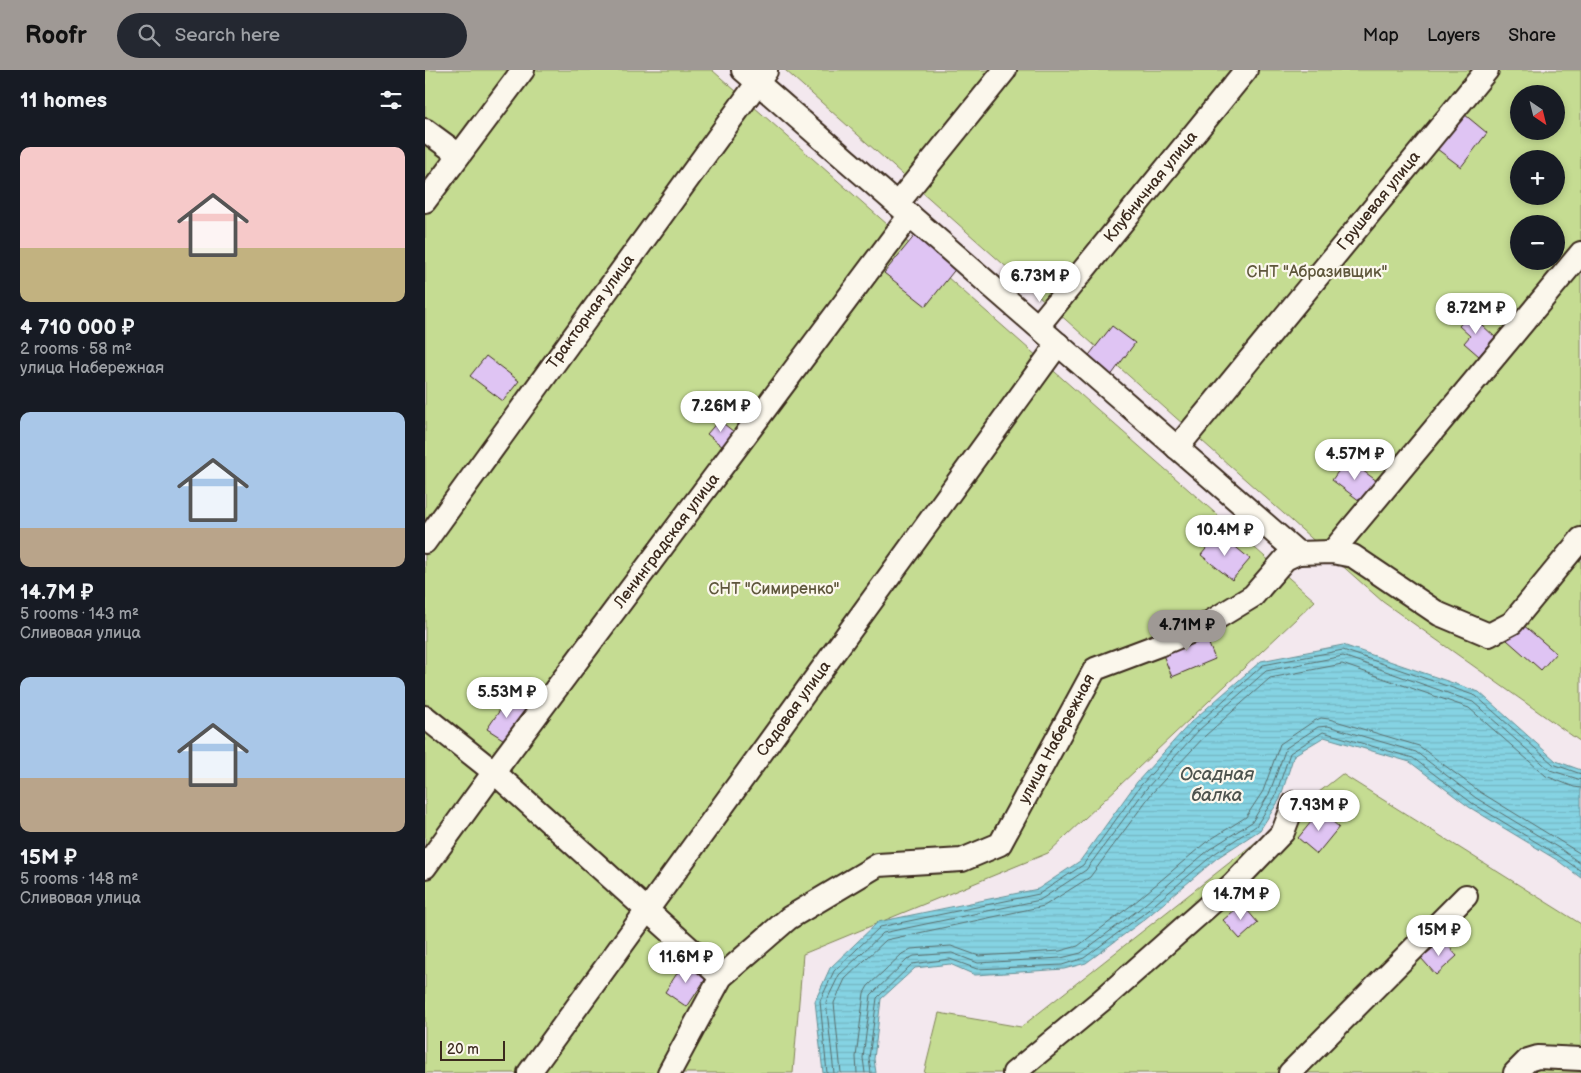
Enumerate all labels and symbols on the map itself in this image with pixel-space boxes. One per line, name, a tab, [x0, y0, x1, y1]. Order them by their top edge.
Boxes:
north arrow	[1510, 85, 1565, 140]
street label: Клубничная улица	[1100, 127, 1202, 247]
street label: Грушевая улица	[1333, 147, 1425, 254]
street label: Тракторная улица	[543, 251, 639, 373]
pin: 6.73M ₽	[994, 260, 1086, 303]
park label: СНТ "Абразивщик"	[1247, 263, 1387, 282]
pin: 8.72M ₽	[1430, 292, 1522, 335]
pin: 7.26M ₽	[675, 390, 767, 433]
pin: 4.57M ₽	[1309, 438, 1401, 481]
street label: Ленинградская улица	[610, 470, 724, 613]
pin: 10.4M ₽	[1179, 514, 1271, 557]
park label: СНТ "Симиренко"	[708, 580, 840, 599]
pin: 4.71M ₽	[1141, 610, 1233, 652]
street label: Садовая улица	[753, 657, 835, 761]
street label: улица Набережная	[1015, 671, 1099, 807]
pin: 5.53M ₽	[461, 676, 553, 719]
water label: Осадная балка	[1180, 764, 1254, 806]
pin: 7.93M ₽	[1273, 790, 1365, 832]
pin: 14.7M ₽	[1195, 878, 1287, 921]
pin: 15M ₽	[1404, 914, 1474, 957]
pin: 11.6M ₽	[640, 942, 732, 984]
scale bar	[440, 1038, 505, 1061]

